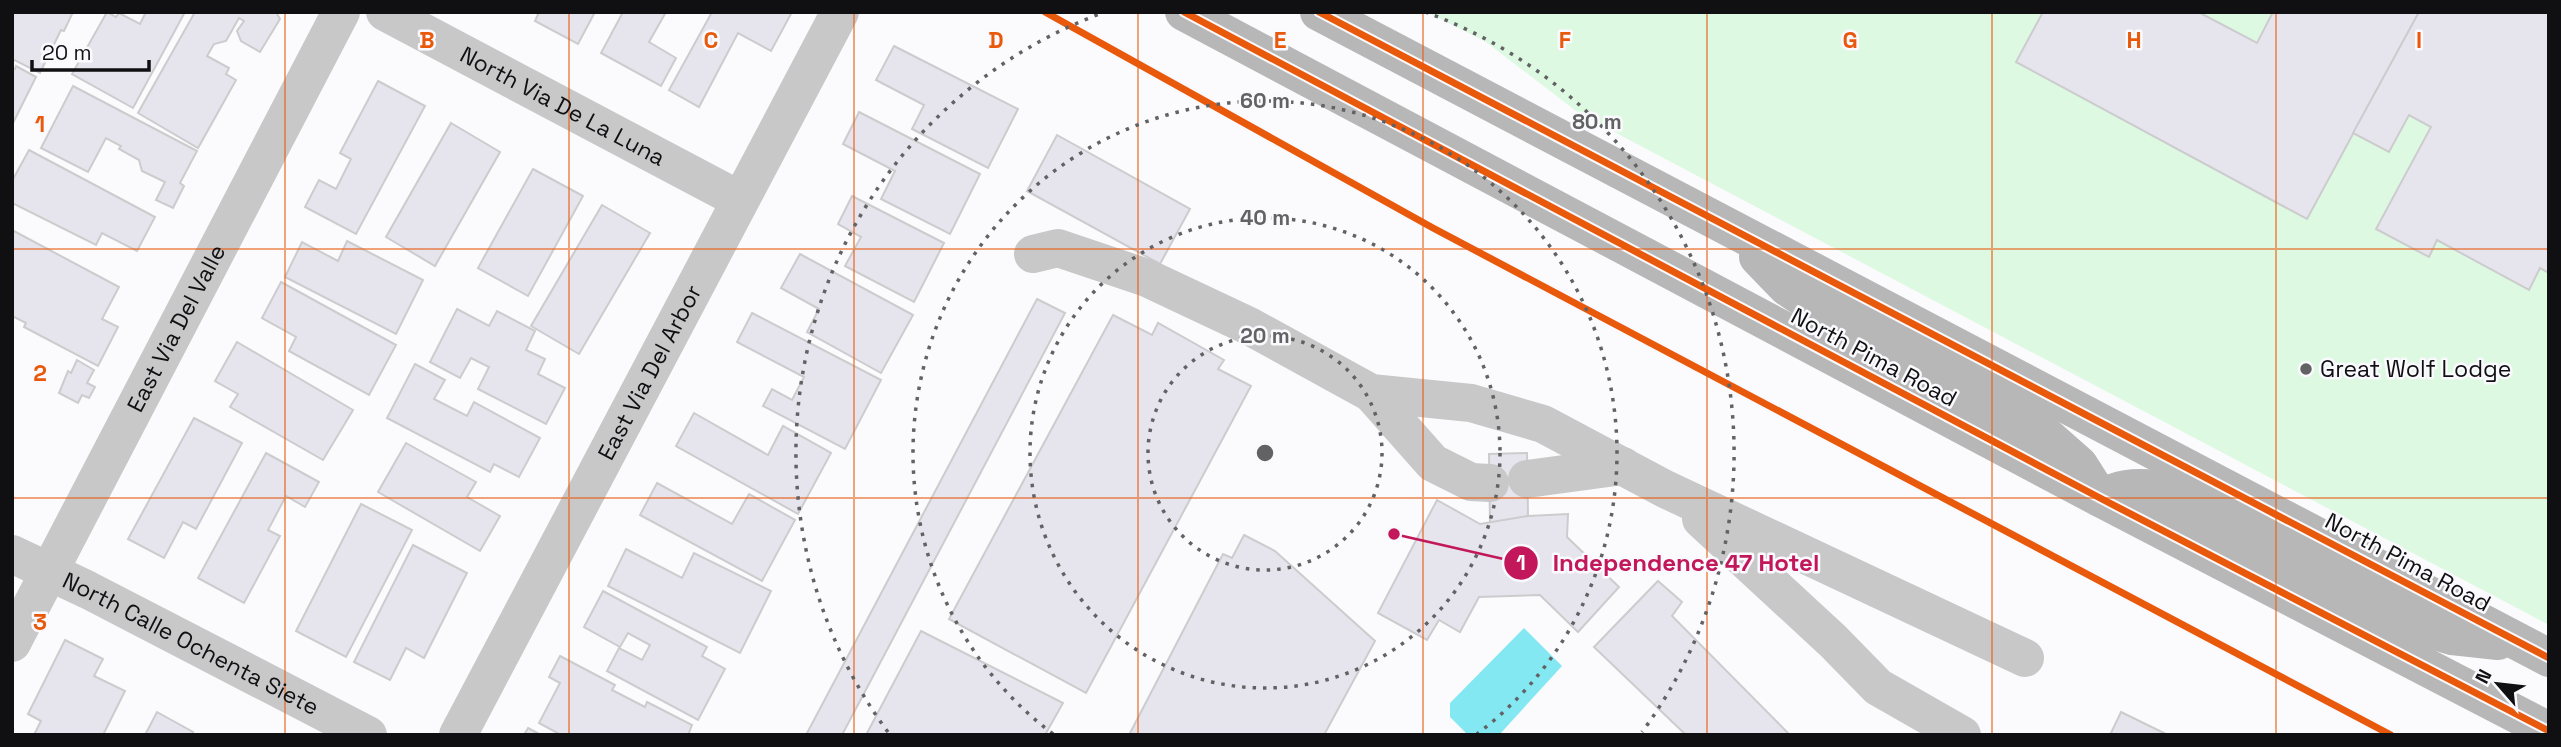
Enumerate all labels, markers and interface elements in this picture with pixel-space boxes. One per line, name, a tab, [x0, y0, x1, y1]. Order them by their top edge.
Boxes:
text: B	[419, 25, 435, 55]
text: C	[704, 25, 718, 55]
text: D	[988, 25, 1004, 55]
text: E	[1274, 25, 1286, 55]
text: F	[1559, 25, 1571, 55]
text: G	[1842, 25, 1858, 55]
text: H	[2126, 25, 2142, 55]
text: I	[2416, 25, 2422, 55]
scale bar	[32, 28, 149, 72]
text: 20 m	[42, 39, 92, 66]
street label: North Via De La Luna	[455, 39, 670, 173]
text: 60 m	[1240, 87, 1290, 114]
text: 80 m	[1572, 108, 1622, 135]
text: 1	[35, 109, 45, 139]
text: 40 m	[1240, 204, 1290, 231]
street label: East Via Del Valle	[120, 239, 232, 417]
street label: East Via Del Arbor	[591, 280, 708, 465]
street label: North Pima Road	[1786, 301, 1962, 413]
text: 20 m	[1240, 322, 1290, 349]
place label: Great Wolf Lodge	[2320, 354, 2512, 384]
text: 2	[33, 358, 47, 388]
marker: Great Wolf Lodge	[2298, 361, 2314, 377]
centre of rings	[1253, 441, 1277, 465]
street label: North Pima Road	[2320, 506, 2496, 618]
callout: Independence 47 Hotel	[1504, 540, 1833, 585]
text: Independence 47 Hotel	[1553, 547, 1819, 578]
text: 1	[1516, 549, 1526, 576]
street label: North Calle Ochenta Siete	[58, 565, 324, 722]
text: 3	[33, 607, 47, 637]
north arrow	[2463, 649, 2533, 719]
text: N	[2469, 665, 2497, 688]

